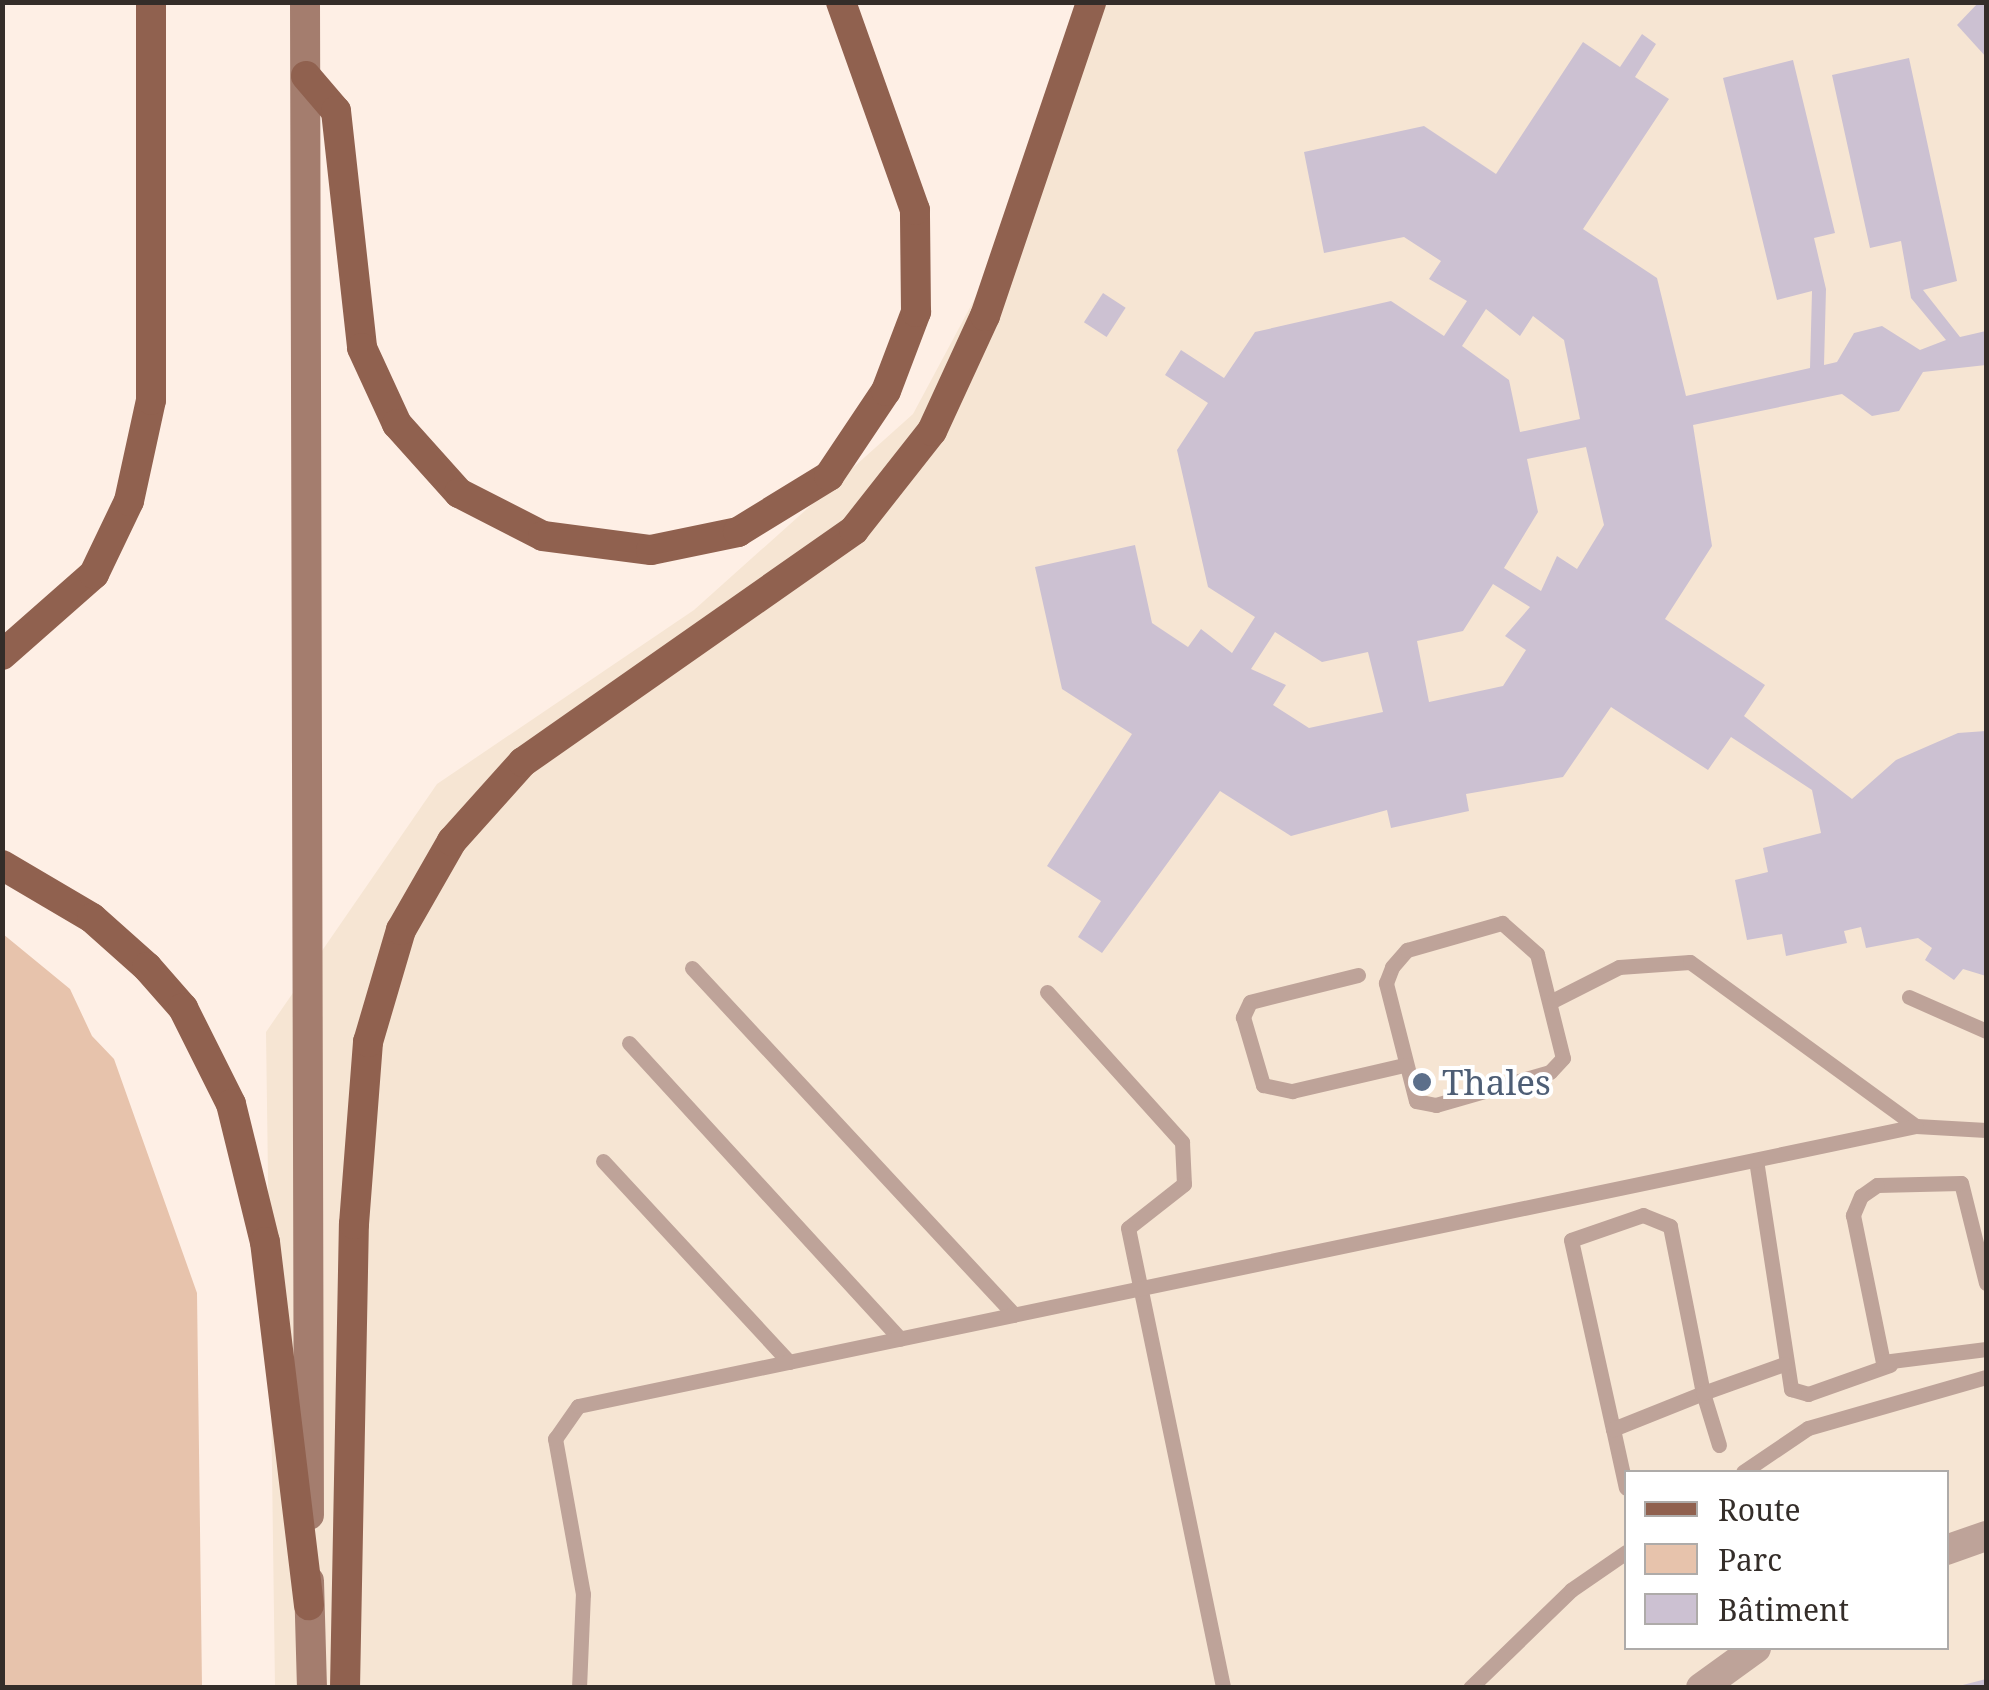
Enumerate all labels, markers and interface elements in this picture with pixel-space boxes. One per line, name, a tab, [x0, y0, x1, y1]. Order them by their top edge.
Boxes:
place label: Thales	[1442, 1061, 1551, 1103]
marker: Thales	[1411, 1071, 1433, 1093]
legend	[1624, 1470, 1949, 1650]
text: Route	[1718, 1489, 1801, 1530]
text: Parc	[1718, 1539, 1782, 1580]
text: Bâtiment	[1718, 1589, 1849, 1630]

